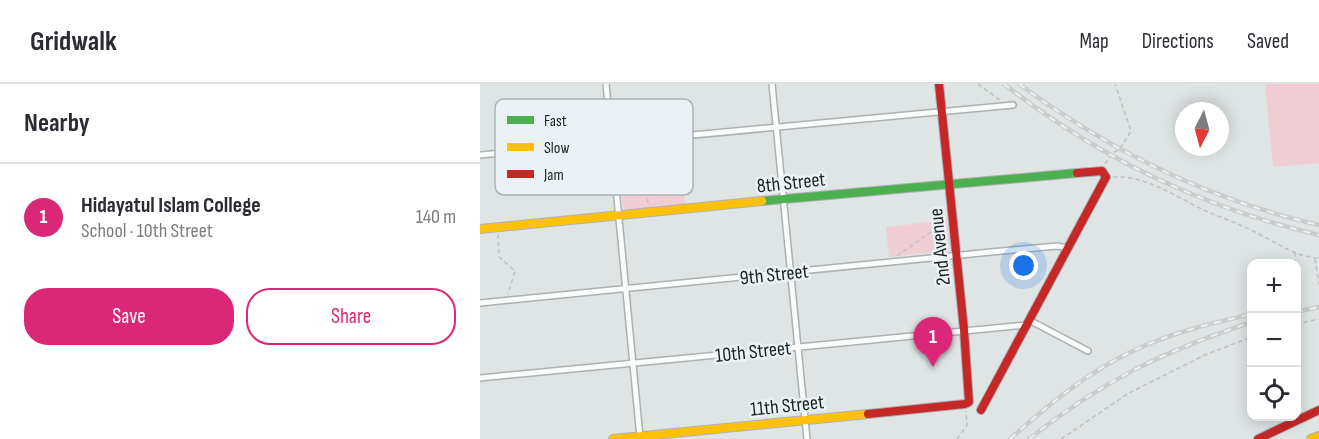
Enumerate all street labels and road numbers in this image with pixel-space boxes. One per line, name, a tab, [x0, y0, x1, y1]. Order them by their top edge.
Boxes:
street label: 8th Street	[756, 167, 827, 199]
street label: 2nd Avenue	[924, 207, 956, 287]
street label: 9th Street	[739, 259, 810, 291]
street label: 10th Street	[714, 336, 792, 368]
street label: 11th Street	[749, 390, 825, 422]

